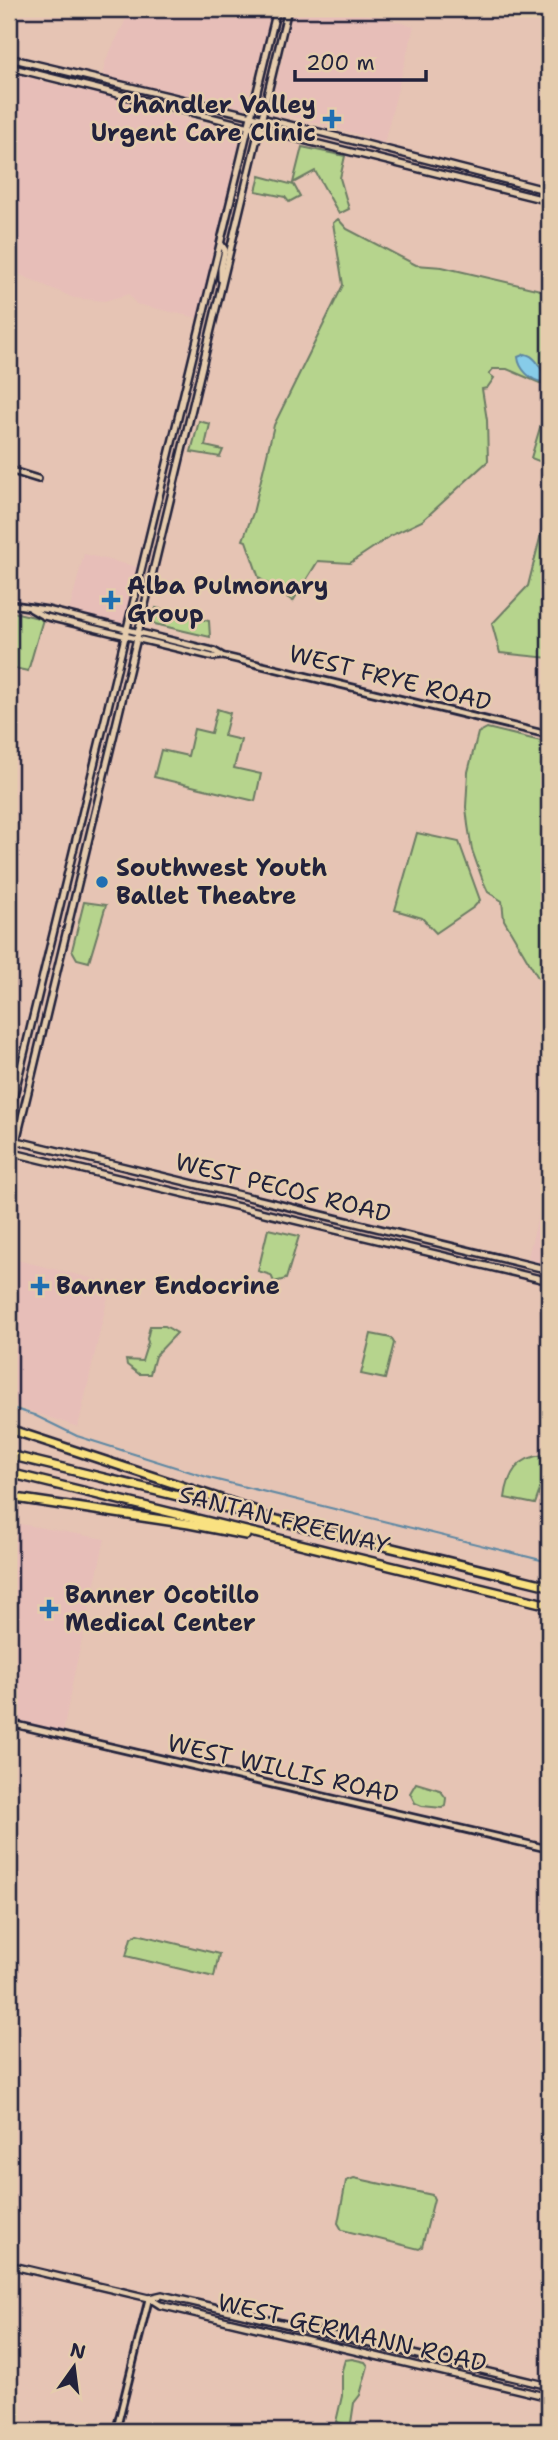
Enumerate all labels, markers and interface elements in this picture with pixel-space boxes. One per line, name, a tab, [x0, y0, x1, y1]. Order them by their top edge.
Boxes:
scale bar	[295, 38, 427, 82]
text: 200 m	[306, 49, 375, 77]
place label: Chandler Valley Urgent Care Clinic	[91, 89, 316, 149]
marker: Chandler Valley Urgent Care Clinic	[322, 109, 342, 129]
place label: Alba Pulmonary Group	[127, 570, 328, 630]
marker: Alba Pulmonary Group	[101, 590, 121, 610]
street label: WEST FRYE ROAD	[285, 637, 495, 719]
place label: Southwest Youth Ballet Theatre	[116, 852, 327, 912]
marker: Southwest Youth Ballet Theatre	[94, 874, 110, 890]
street label: WEST PECOS ROAD	[172, 1146, 394, 1230]
place label: Banner Endocrine	[56, 1270, 280, 1302]
marker: Banner Endocrine	[30, 1276, 50, 1296]
street label: SANTAN FREEWAY	[175, 1478, 393, 1562]
place label: Banner Ocotillo Medical Center	[65, 1579, 259, 1639]
marker: Banner Ocotillo Medical Center	[39, 1599, 59, 1619]
street label: WEST WILLIS ROAD	[164, 1727, 402, 1811]
street label: WEST GERMANN ROAD	[214, 2286, 490, 2380]
north arrow	[38, 2332, 108, 2402]
text: N	[68, 2337, 88, 2365]

